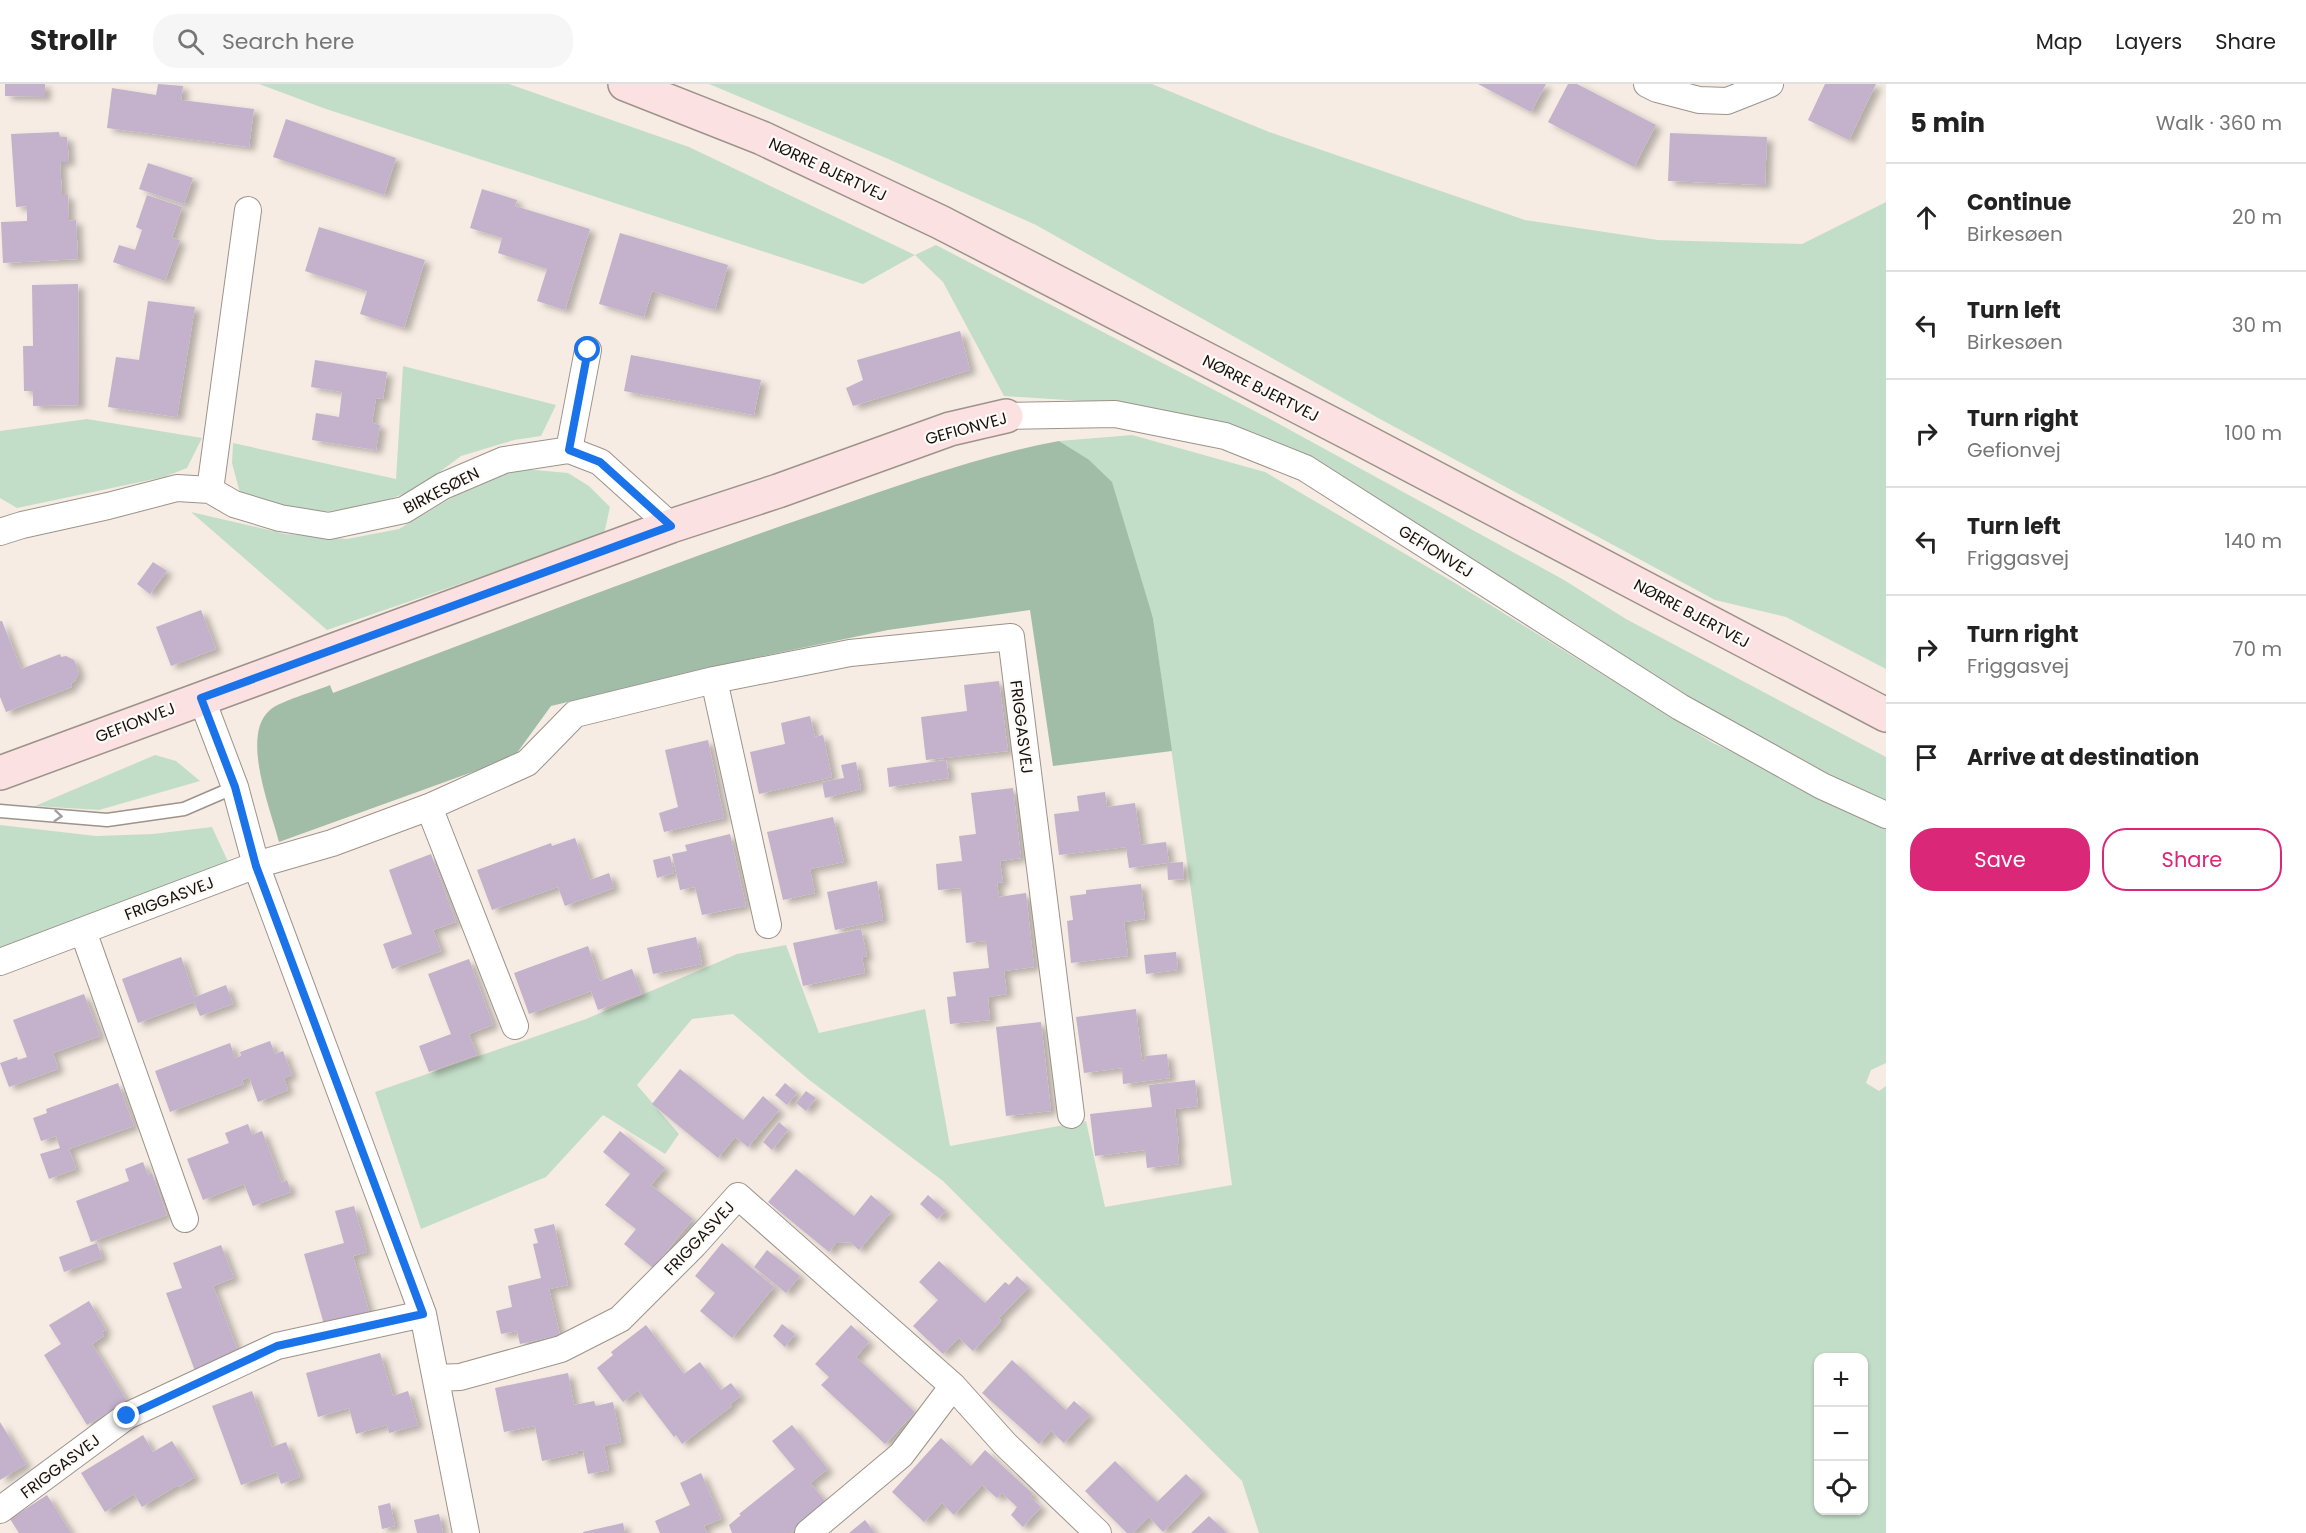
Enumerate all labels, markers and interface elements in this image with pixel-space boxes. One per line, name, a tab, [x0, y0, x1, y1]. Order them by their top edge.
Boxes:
search box	[153, 14, 573, 68]
text: Strollr	[30, 21, 117, 60]
icon: search	[174, 25, 207, 58]
text: Search here	[222, 26, 354, 57]
text: Map	[2036, 27, 2082, 56]
text: Layers	[2115, 27, 2182, 56]
text: Share	[2215, 27, 2276, 56]
text: 5 min	[1910, 105, 1985, 141]
text: Walk · 360 m	[2156, 109, 2282, 137]
street label: NØRRE BJERTVEJ	[765, 132, 891, 207]
text: Continue	[1967, 187, 2071, 218]
icon: ahead	[1910, 201, 1943, 234]
text: 20 m	[2232, 203, 2282, 231]
text: Birkesøen	[1967, 220, 2063, 248]
text: Turn left	[1967, 295, 2061, 326]
icon: left	[1910, 309, 1943, 342]
text: 30 m	[2232, 311, 2282, 339]
text: Birkesøen	[1967, 328, 2063, 356]
route start	[574, 336, 600, 362]
street label: NØRRE BJERTVEJ	[1198, 349, 1323, 428]
text: Turn right	[1967, 403, 2078, 434]
street label: GEFIONVEJ	[923, 407, 1010, 450]
icon: right	[1910, 417, 1943, 450]
text: 100 m	[2225, 419, 2282, 447]
text: Gefionvej	[1967, 436, 2061, 464]
street label: BIRKESØEN	[399, 461, 483, 519]
text: Turn left	[1967, 511, 2061, 542]
street label: GEFIONVEJ	[1394, 519, 1477, 583]
icon: left	[1910, 525, 1943, 558]
text: 140 m	[2225, 527, 2282, 555]
text: Friggasvej	[1967, 544, 2069, 572]
street label: NØRRE BJERTVEJ	[1630, 573, 1754, 654]
text: Turn right	[1967, 619, 2078, 650]
icon: right	[1910, 633, 1943, 666]
text: 70 m	[2233, 635, 2282, 663]
text: Friggasvej	[1967, 652, 2069, 680]
street label: FRIGGASVEJ	[1004, 679, 1039, 775]
street label: GEFIONVEJ	[92, 697, 179, 748]
icon: arrive	[1910, 741, 1943, 774]
text: Arrive at destination	[1967, 742, 2199, 773]
one-way arrow	[54, 809, 63, 822]
button: Save	[1910, 828, 2090, 891]
button: Share	[2102, 828, 2282, 891]
street label: FRIGGASVEJ	[121, 871, 217, 926]
street label: FRIGGASVEJ	[659, 1196, 740, 1281]
map controls	[1814, 1353, 1868, 1515]
button: +	[1814, 1353, 1868, 1407]
route end	[113, 1402, 139, 1428]
button: −	[1814, 1407, 1868, 1461]
street label: FRIGGASVEJ	[16, 1429, 105, 1504]
button: locate	[1814, 1461, 1868, 1515]

